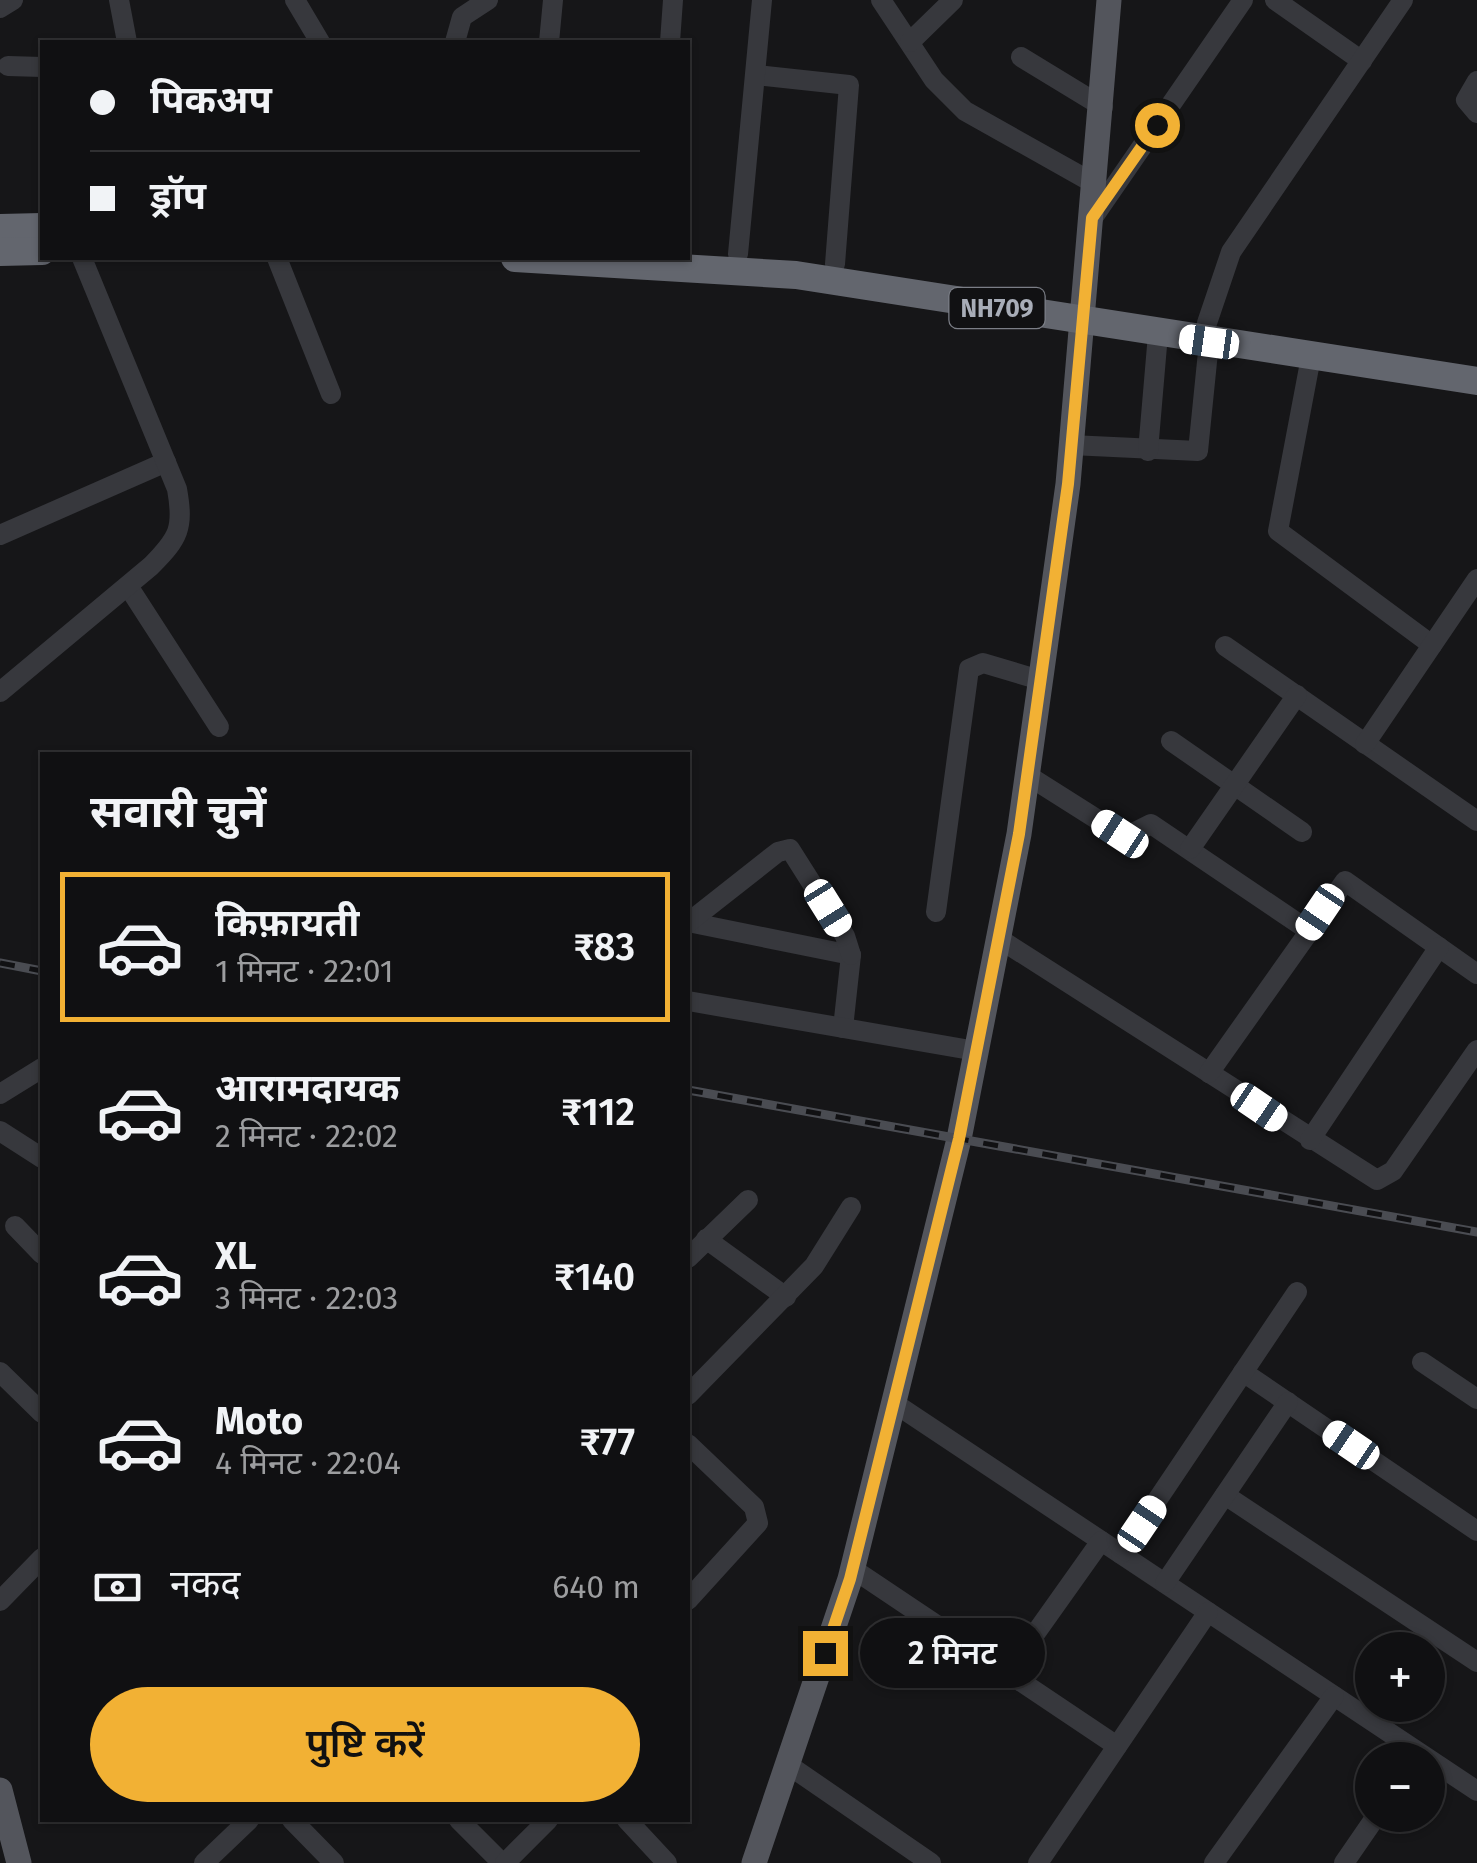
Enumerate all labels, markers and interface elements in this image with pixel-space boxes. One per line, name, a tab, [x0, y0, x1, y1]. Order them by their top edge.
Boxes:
text: पिकअप	[150, 77, 272, 123]
route start	[1135, 103, 1180, 148]
text: ड्रॉप	[150, 173, 206, 219]
road number: NH709	[950, 288, 1044, 328]
car	[1177, 323, 1241, 361]
text: सवारी चुनें	[90, 785, 266, 839]
car	[1087, 805, 1153, 863]
car	[799, 875, 857, 941]
car	[1291, 879, 1349, 945]
text: किफ़ायती	[215, 900, 359, 946]
icon: car	[95, 902, 185, 992]
text: ₹83	[574, 924, 635, 970]
text: 1 मिनट · 22:01	[215, 952, 394, 990]
text: आरामदायक	[215, 1065, 399, 1111]
icon: car	[95, 1067, 185, 1157]
car	[1226, 1078, 1292, 1136]
text: ₹112	[561, 1089, 635, 1135]
text: 2 मिनट · 22:02	[215, 1117, 398, 1155]
icon: car	[95, 1232, 185, 1322]
text: XL	[215, 1233, 257, 1279]
text: ₹140	[554, 1254, 635, 1300]
text: 3 मिनट · 22:03	[215, 1279, 398, 1317]
icon: car	[95, 1397, 185, 1487]
text: Moto	[215, 1398, 303, 1444]
car	[1318, 1416, 1384, 1474]
text: ₹77	[579, 1419, 635, 1465]
text: 4 मिनट · 22:04	[215, 1444, 401, 1482]
car	[1113, 1491, 1171, 1557]
icon: cash	[90, 1560, 145, 1615]
text: नकद	[170, 1561, 240, 1607]
text: 640 m	[552, 1568, 640, 1606]
callout: 2 मिनट	[860, 1618, 1045, 1688]
route end	[803, 1631, 848, 1676]
map controls	[1355, 1632, 1445, 1832]
button: +	[1355, 1632, 1445, 1722]
text: 2 मिनट	[908, 1634, 997, 1672]
button: पुष्टि करें	[90, 1687, 640, 1802]
button: −	[1355, 1742, 1445, 1832]

